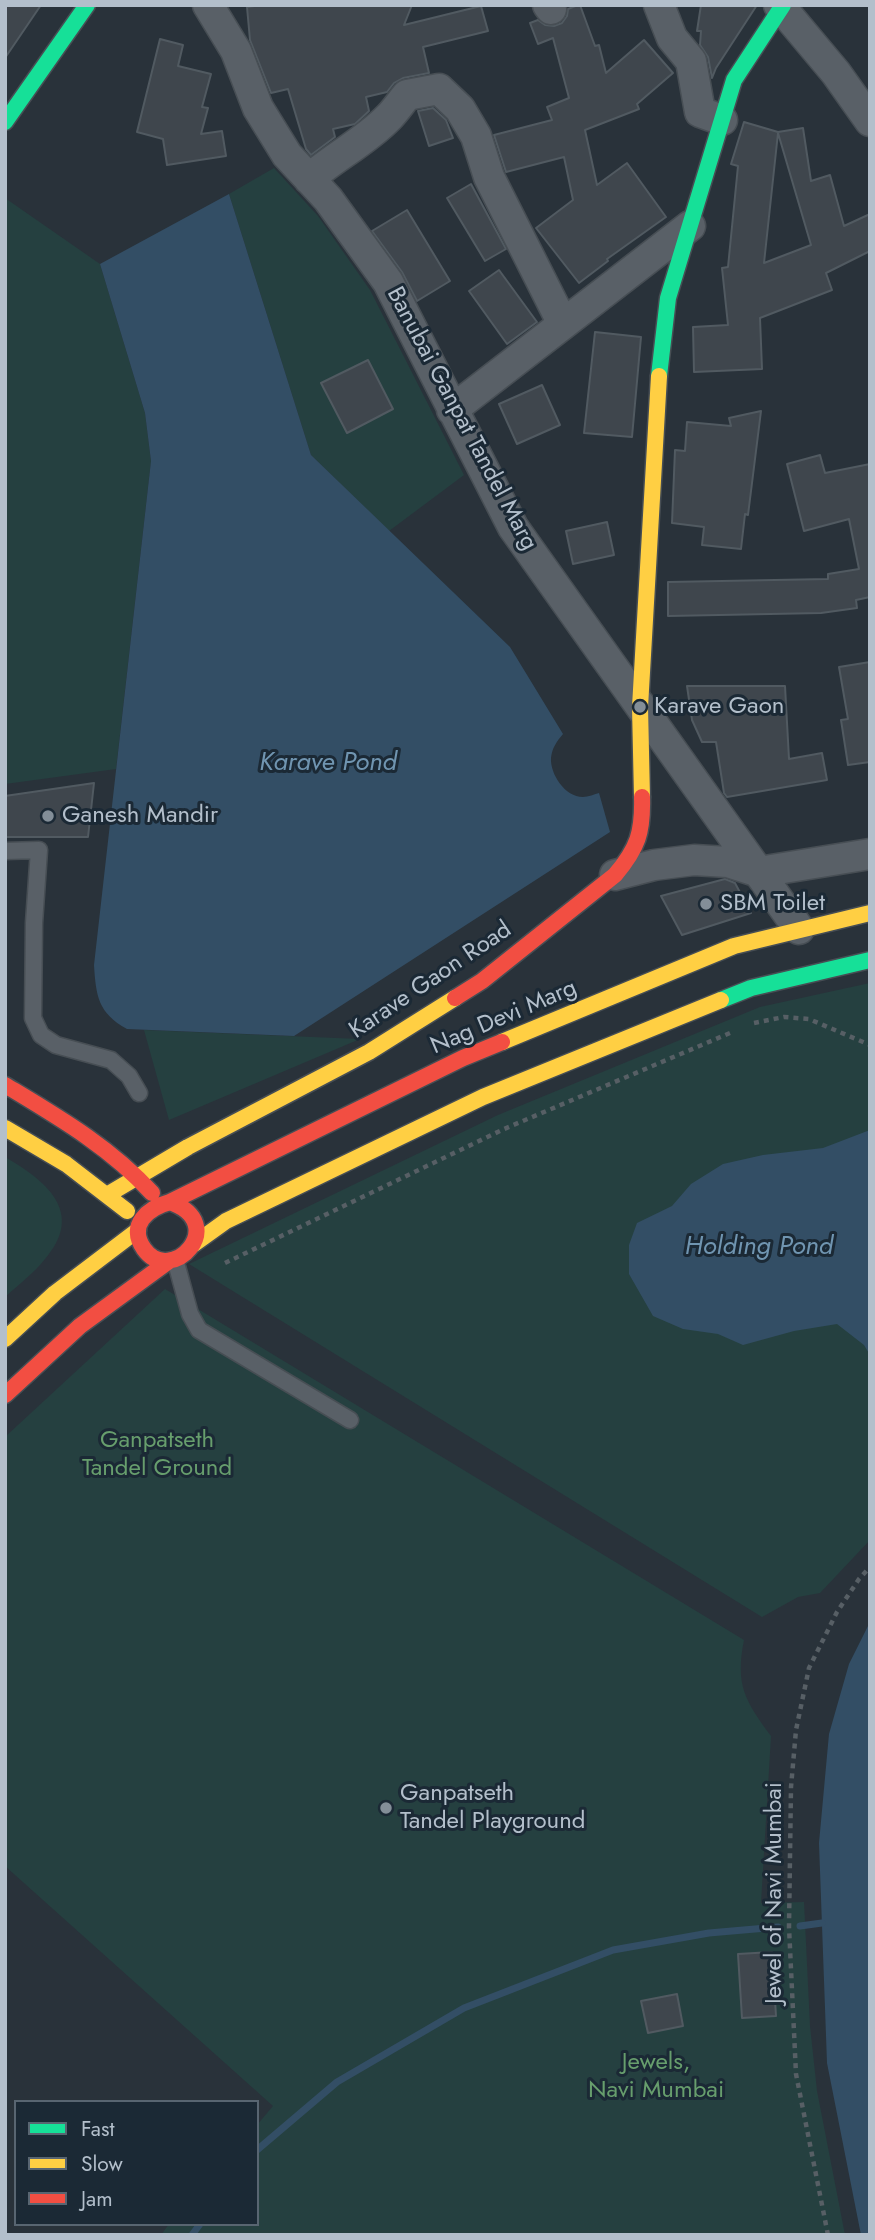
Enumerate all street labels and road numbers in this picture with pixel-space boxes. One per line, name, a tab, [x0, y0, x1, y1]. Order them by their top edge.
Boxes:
street label: Banubai Ganpat Tandel Marg	[379, 282, 543, 556]
street label: Karave Gaon Road	[344, 916, 518, 1046]
street label: Nag Devi Marg	[427, 974, 581, 1062]
street label: Jewel of Navi Mumbai	[761, 1782, 789, 2004]

